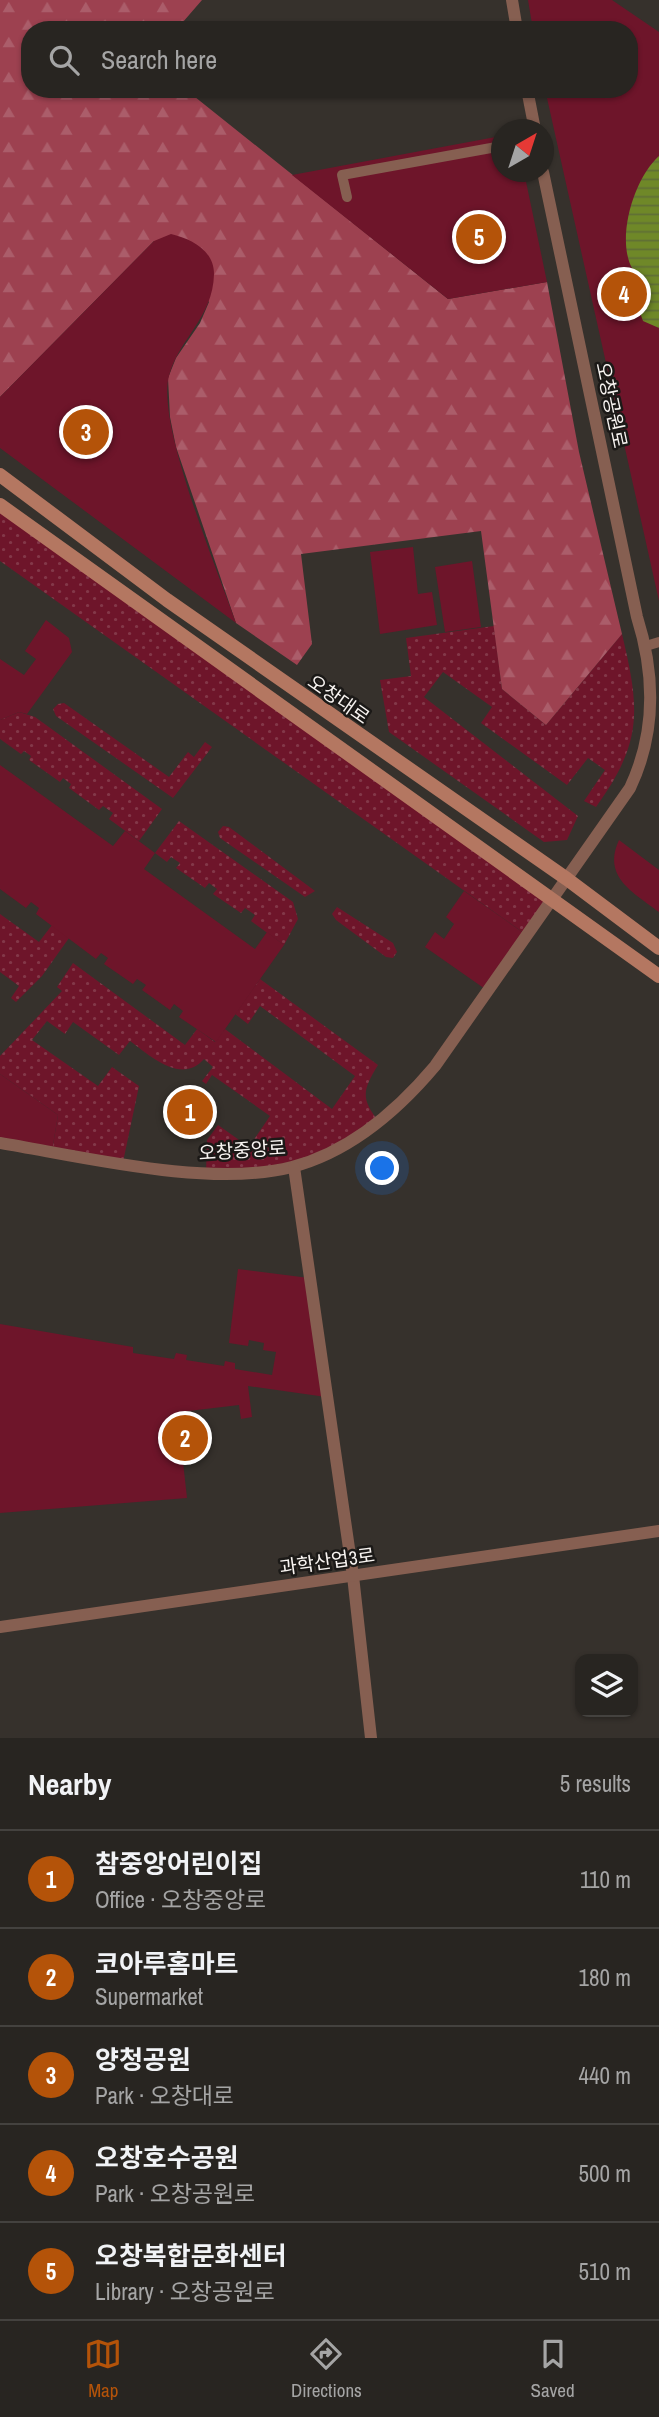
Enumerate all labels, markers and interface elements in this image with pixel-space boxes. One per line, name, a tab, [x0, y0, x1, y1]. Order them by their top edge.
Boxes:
search box	[21, 21, 638, 98]
icon: search	[45, 41, 83, 79]
text: Search here	[101, 42, 217, 77]
north arrow	[491, 119, 554, 182]
pin: 5	[456, 211, 502, 263]
pin: 4	[601, 268, 647, 320]
street label: 오창공원로	[590, 360, 634, 450]
pin: 3	[63, 406, 109, 458]
street label: 오창대로	[303, 668, 375, 730]
pin: 1	[167, 1086, 213, 1138]
street label: 오창중앙로	[197, 1134, 287, 1166]
your location	[365, 1151, 399, 1185]
pin: 2	[162, 1412, 208, 1464]
street label: 과학산업3로	[278, 1541, 376, 1581]
map controls	[575, 1654, 638, 1717]
button: layers	[575, 1654, 638, 1717]
text: Nearby	[28, 1764, 111, 1804]
text: 5 results	[560, 1768, 631, 1799]
text: 참중앙어린이집	[95, 1846, 262, 1881]
text: 1	[46, 1864, 56, 1895]
text: 110 m	[580, 1864, 631, 1895]
text: Office · 오창중앙로	[95, 1884, 267, 1915]
text: 코아루홈마트	[95, 1946, 239, 1981]
text: 2	[46, 1962, 56, 1993]
text: 180 m	[579, 1962, 631, 1993]
text: Supermarket	[95, 1981, 203, 2012]
text: 양청공원	[95, 2042, 191, 2077]
text: 3	[46, 2060, 56, 2091]
text: 440 m	[579, 2060, 631, 2091]
text: Park · 오창대로	[95, 2080, 234, 2111]
text: 오창호수공원	[95, 2140, 239, 2175]
text: 4	[46, 2158, 56, 2189]
text: 500 m	[579, 2158, 631, 2189]
text: Park · 오창공원로	[95, 2178, 255, 2209]
text: 오창복합문화센터	[95, 2238, 286, 2273]
text: 5	[46, 2256, 56, 2287]
text: 510 m	[579, 2256, 631, 2287]
text: Library · 오창공원로	[95, 2276, 275, 2307]
tab: Map	[84, 2335, 122, 2403]
tab: Directions	[291, 2335, 362, 2403]
tab: Saved	[531, 2335, 575, 2403]

